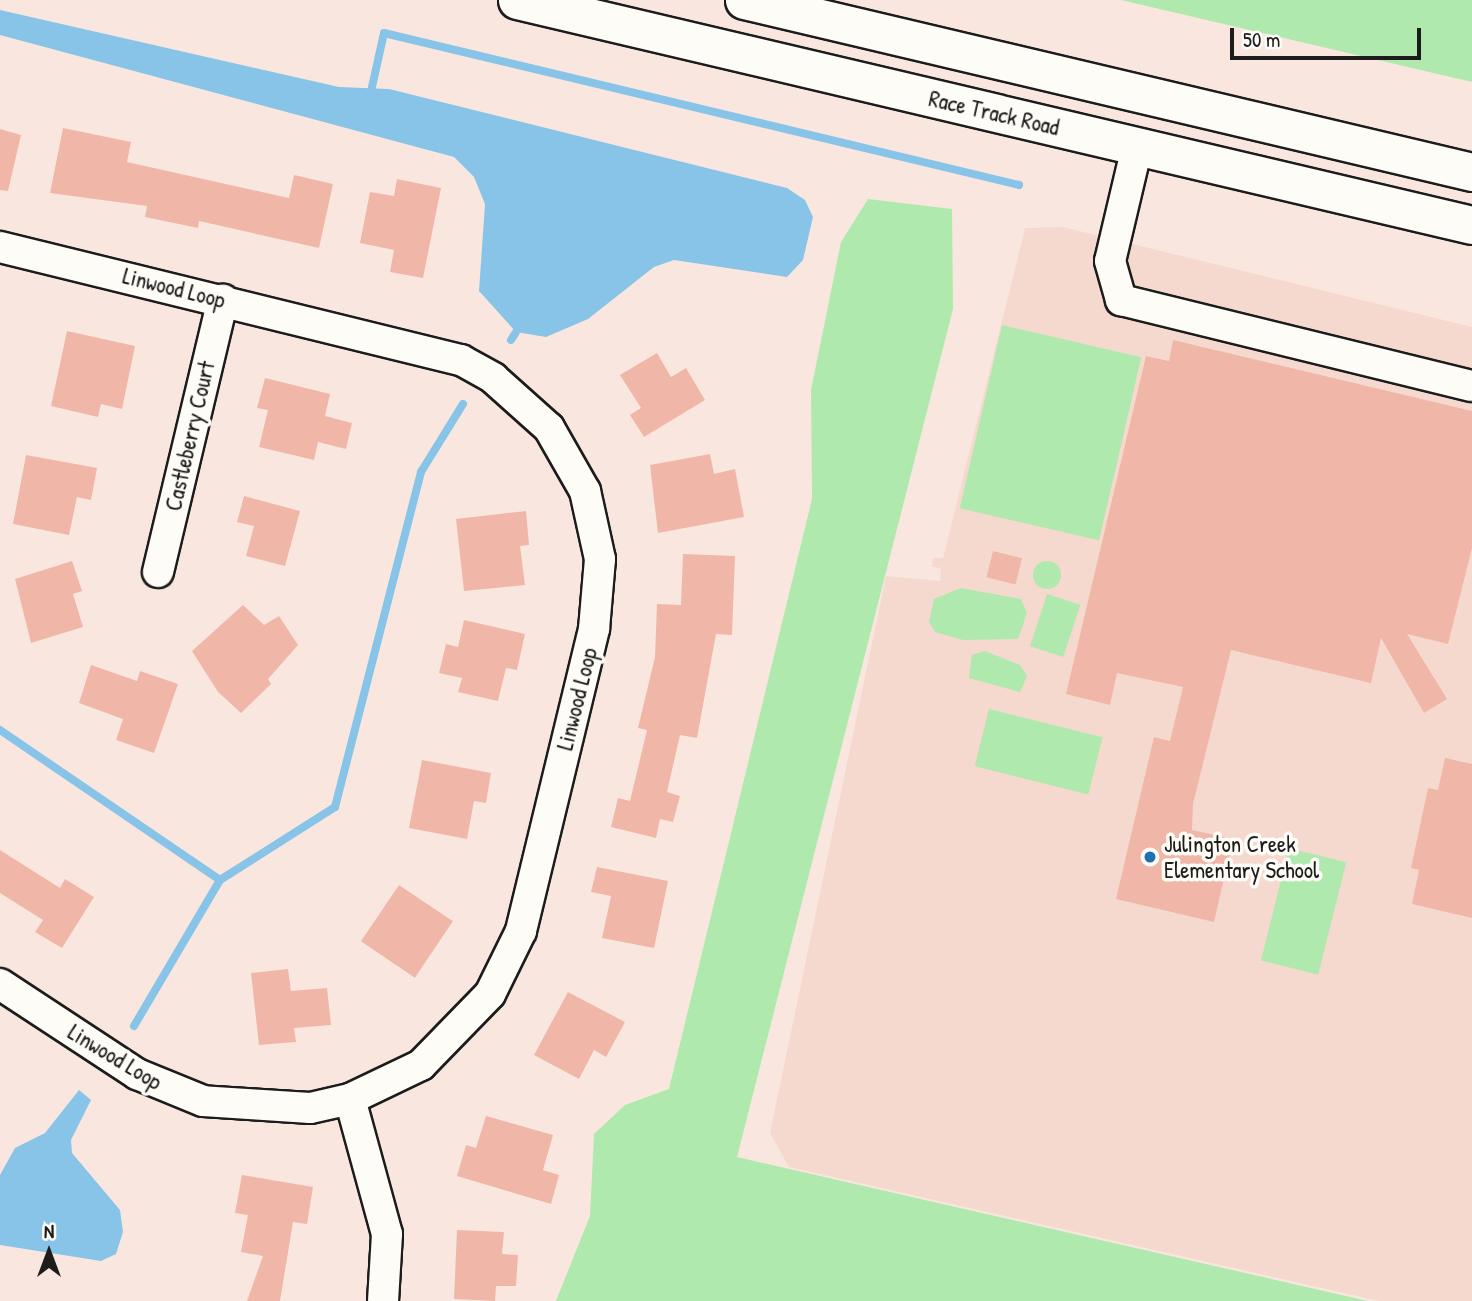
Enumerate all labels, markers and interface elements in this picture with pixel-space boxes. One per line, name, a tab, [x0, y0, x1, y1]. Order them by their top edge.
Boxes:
scale bar	[1234, 14, 1425, 58]
text: 50 m	[1243, 25, 1280, 54]
street label: Race Track Road	[926, 85, 1062, 141]
street label: Linwood Loop	[120, 262, 228, 314]
street label: Castleberry Court	[159, 358, 221, 514]
street label: Linwood Loop	[551, 645, 603, 753]
place label: Julington Creek Elementary School	[1164, 830, 1319, 884]
marker: Julington Creek Elementary School	[1142, 849, 1158, 865]
street label: Linwood Loop	[63, 1018, 167, 1096]
north arrow	[14, 1217, 84, 1287]
text: N	[44, 1218, 54, 1244]

